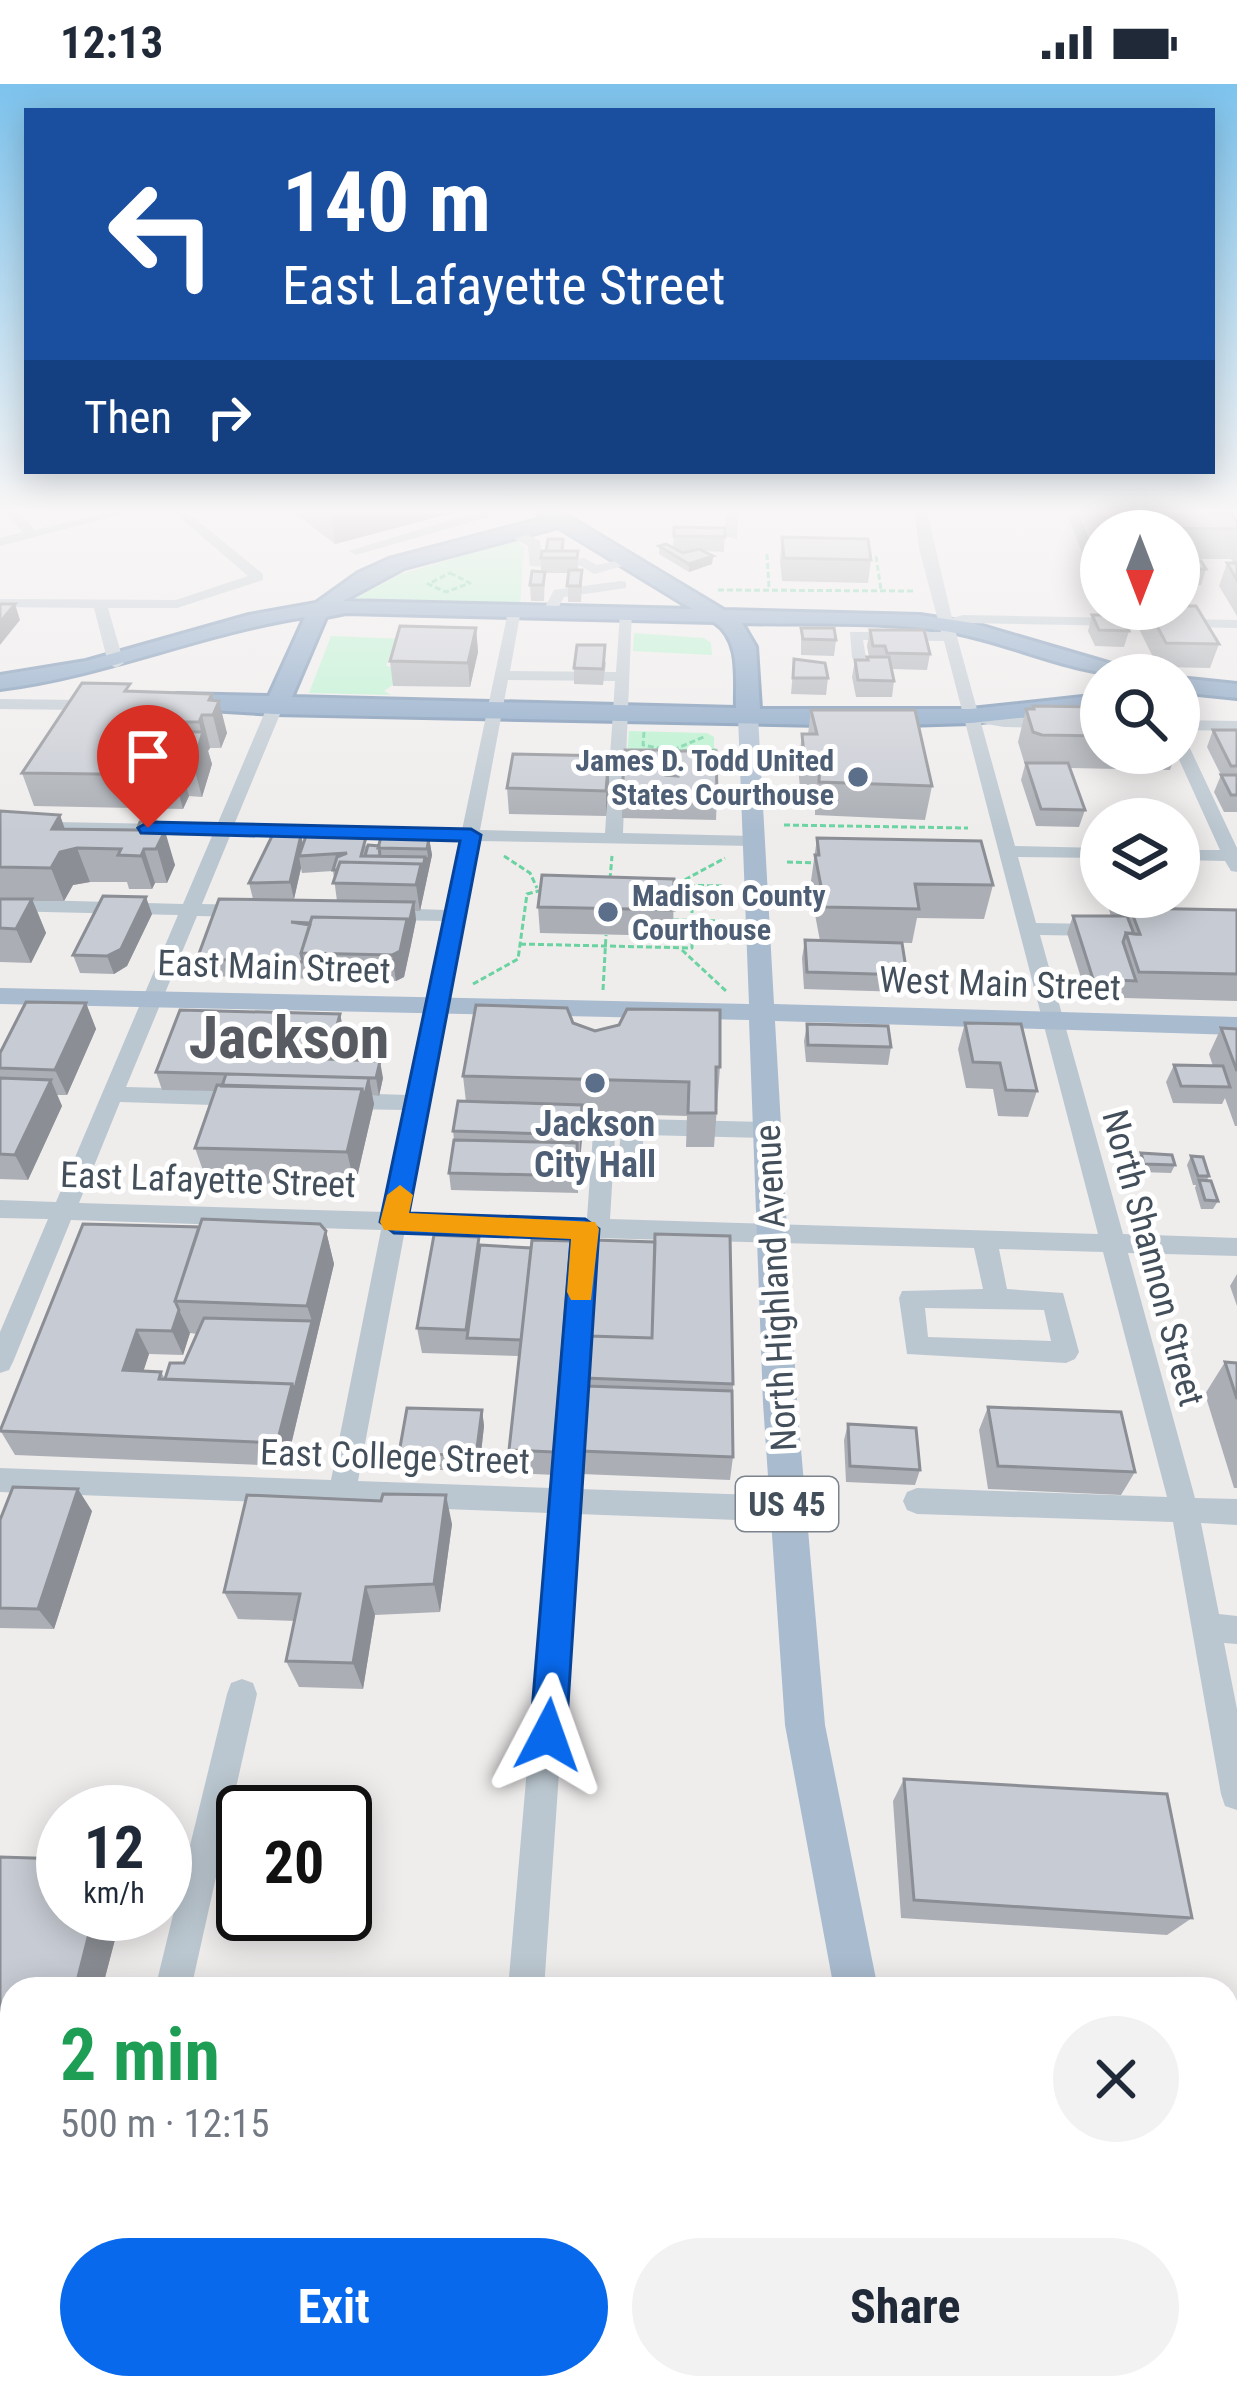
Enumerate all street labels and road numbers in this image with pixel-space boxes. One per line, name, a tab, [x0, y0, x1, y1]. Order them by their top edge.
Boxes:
street label: East Main Street	[157, 942, 391, 992]
street label: West Main Street	[878, 959, 1122, 1009]
street label: North Shannon Street	[1093, 1105, 1213, 1411]
street label: North Highland Avenue	[746, 1124, 806, 1452]
street label: East Lafayette Street	[60, 1154, 356, 1206]
street label: East College Street	[260, 1431, 530, 1483]
road number: US 45	[736, 1477, 838, 1531]

